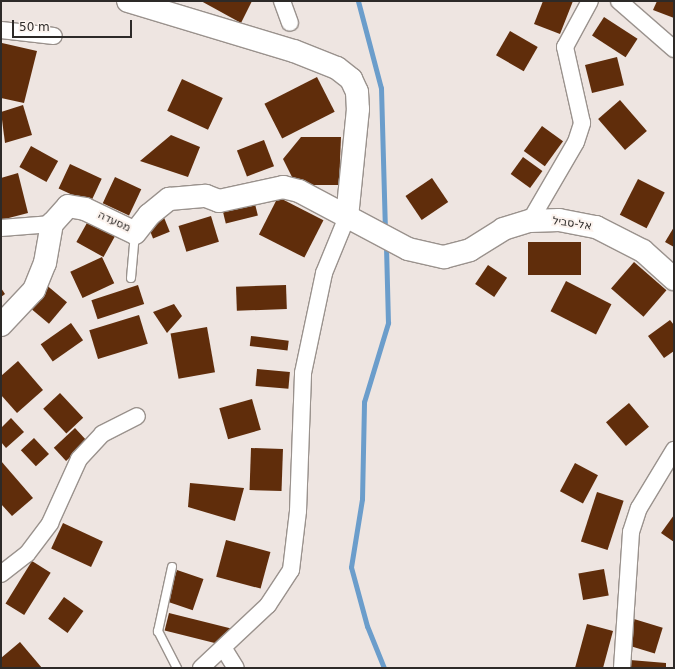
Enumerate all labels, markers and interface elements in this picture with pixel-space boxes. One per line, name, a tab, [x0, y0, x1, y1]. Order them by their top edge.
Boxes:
scale bar	[14, 12, 134, 38]
text: 50 m	[19, 20, 50, 34]
street label: מסעדה	[95, 209, 133, 235]
street label: אל-סביל	[551, 215, 593, 233]

